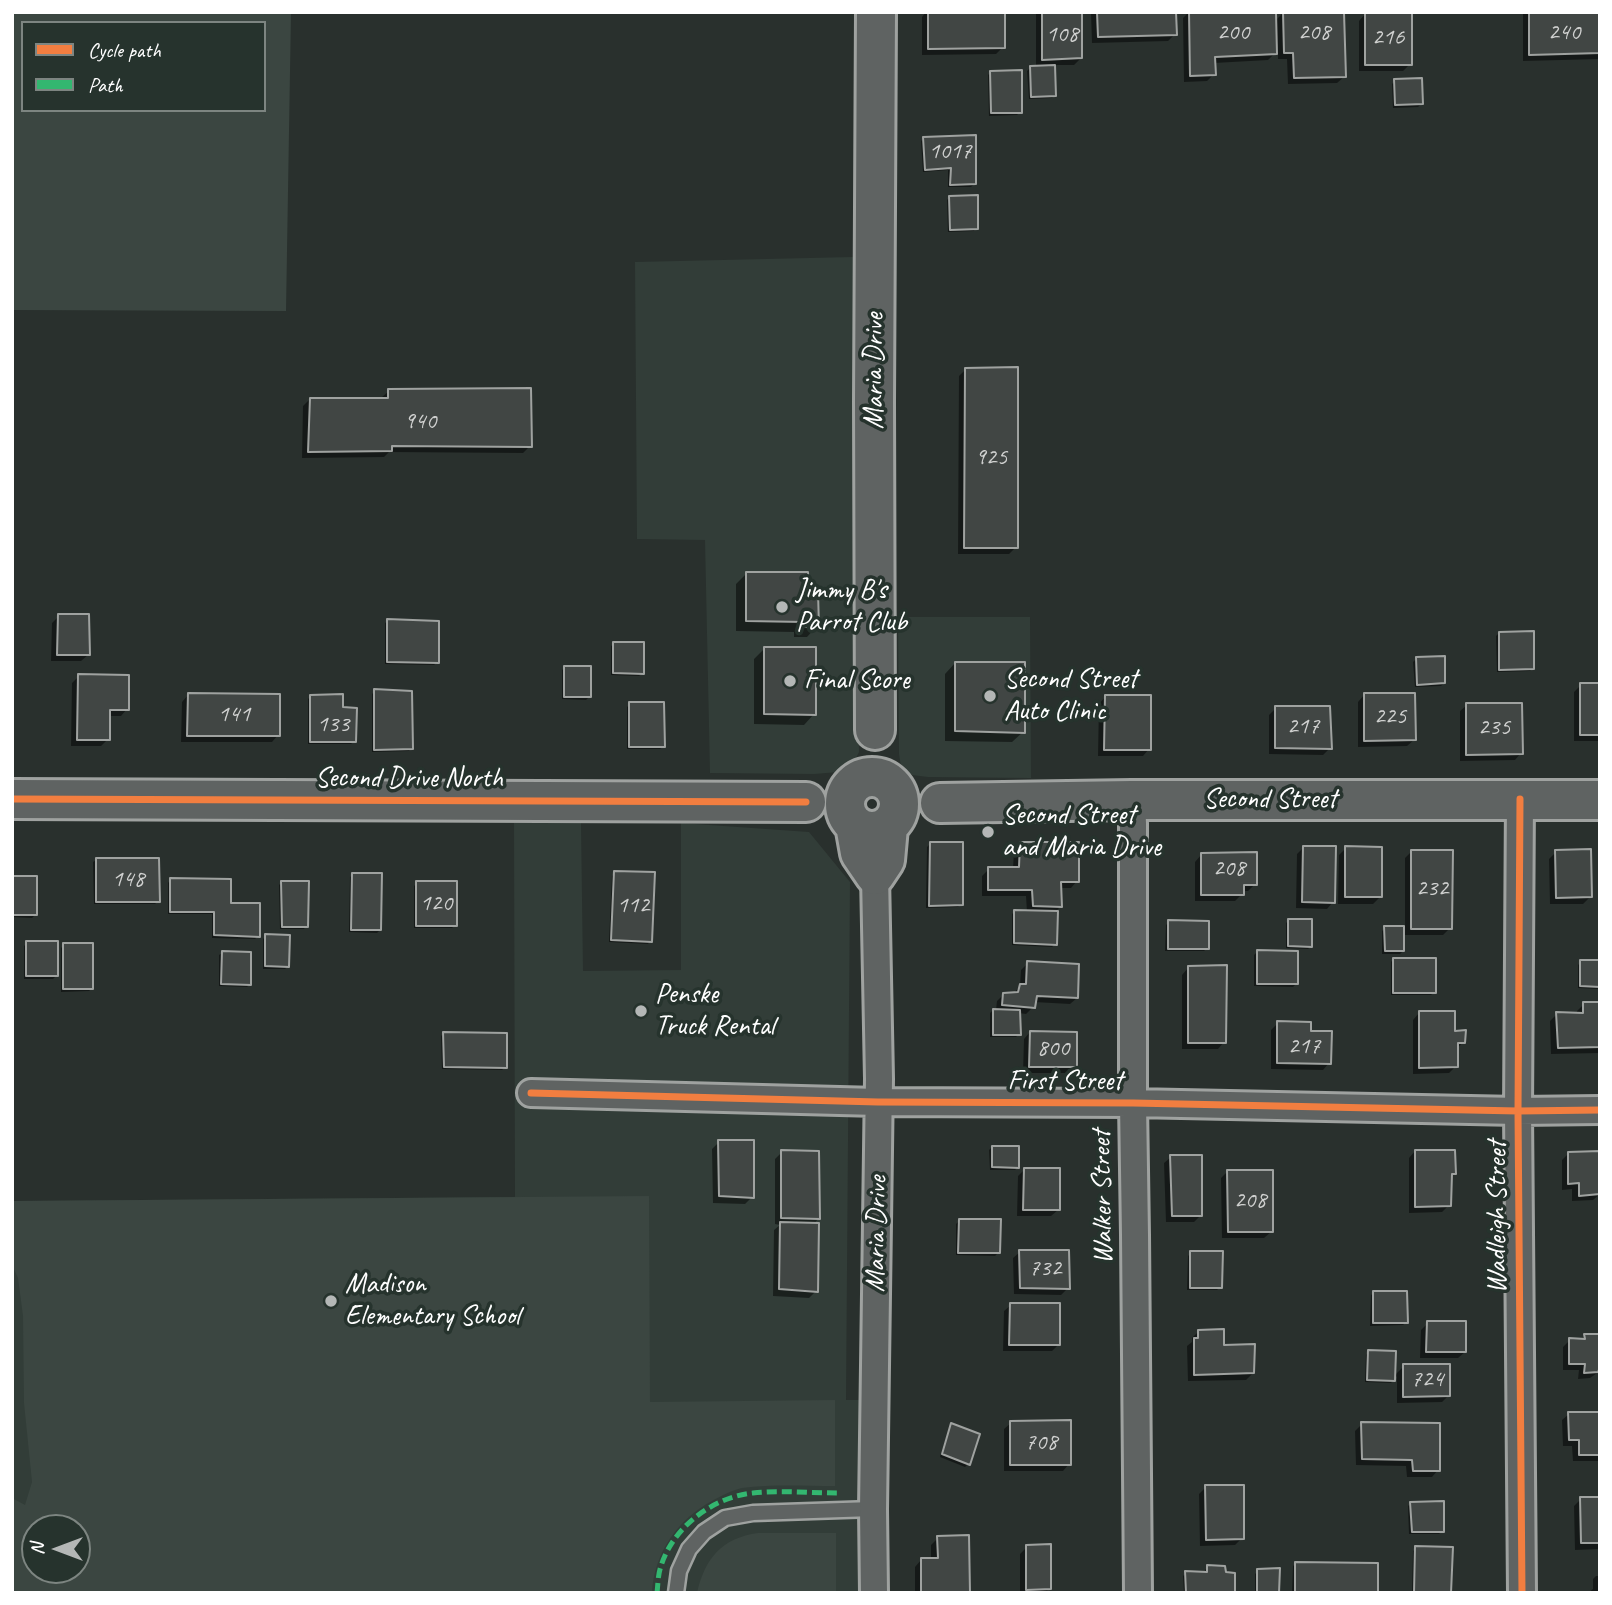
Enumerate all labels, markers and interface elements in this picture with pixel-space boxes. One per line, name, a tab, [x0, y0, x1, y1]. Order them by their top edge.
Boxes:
house number: 200	[1217, 19, 1249, 47]
house number: 208	[1298, 19, 1330, 47]
house number: 240	[1548, 19, 1580, 47]
legend	[21, 21, 266, 112]
house number: 108	[1046, 21, 1078, 49]
house number: 216	[1372, 24, 1404, 52]
text: Cycle path	[88, 37, 161, 63]
text: Path	[88, 72, 123, 98]
house number: 1017	[928, 138, 972, 166]
street label: Maria Drive	[858, 313, 892, 429]
house number: 940	[404, 408, 436, 436]
house number: 925	[975, 444, 1007, 472]
place label: Jimmy B's Parrot Club	[796, 574, 907, 640]
marker: Jimmy B's Parrot Club	[774, 599, 790, 615]
place label: Second Street Auto Clinic	[1004, 663, 1137, 729]
place label: Final Score	[804, 664, 910, 698]
marker: Final Score	[782, 673, 798, 689]
marker: Second Street Auto Clinic	[982, 688, 998, 704]
house number: 141	[218, 701, 250, 729]
house number: 225	[1374, 703, 1406, 731]
house number: 133	[317, 711, 349, 739]
house number: 217	[1287, 713, 1319, 741]
house number: 235	[1478, 714, 1510, 742]
street label: Second Drive North	[315, 762, 503, 796]
street label: Second Street	[1203, 783, 1337, 817]
place label: Second Street and Maria Drive	[1002, 799, 1161, 865]
marker: Second Street and Maria Drive	[980, 824, 996, 840]
house number: 208	[1213, 855, 1245, 883]
house number: 148	[112, 866, 144, 894]
house number: 232	[1416, 875, 1448, 903]
house number: 120	[420, 890, 452, 918]
house number: 112	[617, 892, 649, 920]
place label: Penske Truck Rental	[655, 978, 775, 1044]
marker: Penske Truck Rental	[633, 1003, 649, 1019]
house number: 217	[1288, 1033, 1320, 1061]
house number: 800	[1037, 1035, 1069, 1063]
street label: First Street	[1008, 1065, 1122, 1099]
street label: Walker Street	[1085, 1130, 1121, 1264]
street label: Wadleigh Street	[1481, 1140, 1515, 1294]
street label: Maria Drive	[859, 1176, 895, 1292]
house number: 208	[1234, 1187, 1266, 1215]
house number: 732	[1029, 1255, 1061, 1283]
place label: Madison Elementary School	[345, 1268, 520, 1334]
marker: Madison Elementary School	[323, 1293, 339, 1309]
house number: 724	[1411, 1366, 1443, 1394]
house number: 708	[1025, 1429, 1057, 1457]
north arrow	[21, 1514, 91, 1584]
text: N	[25, 1543, 49, 1555]

